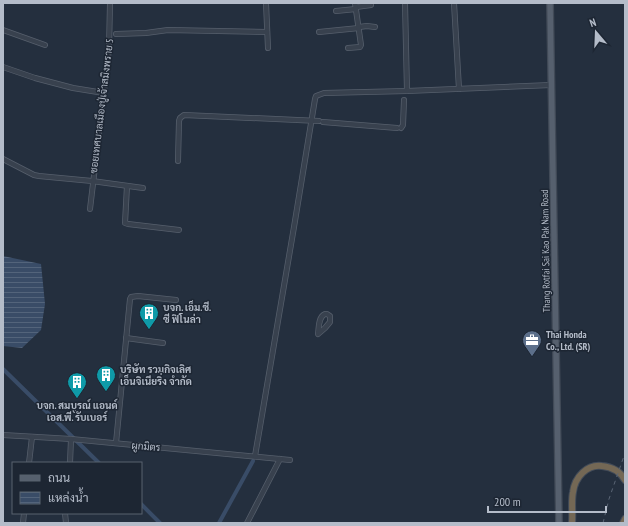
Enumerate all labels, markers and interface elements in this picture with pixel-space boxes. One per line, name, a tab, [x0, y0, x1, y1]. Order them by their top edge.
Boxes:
north arrow	[576, 12, 616, 52]
text: N	[588, 15, 598, 30]
street label: ซอยเทศบาลเมืองปู่เจ้าสมิงพราย 5	[87, 38, 117, 174]
street label: Thang Rotfai Sai Kao Pak Nam Road	[538, 189, 553, 313]
place label: บจก. เอ็ม.ซี. ซี ฟิโนล่า	[163, 300, 211, 326]
building icon: บจก. เอ็ม.ซี. ซี ฟิโนล่า	[138, 302, 160, 330]
place label: Thai Honda Co., Ltd. (SR)	[546, 328, 591, 353]
office icon: Thai Honda Co., Ltd. (SR)	[521, 329, 543, 357]
place label: บริษัท รวมกิจเลิศ เอ็นจิเนียริ่ง จำกัด	[120, 363, 192, 388]
building icon: บริษัท รวมกิจเลิศ เอ็นจิเนียริ่ง จำกัด	[95, 364, 117, 392]
building icon: บจก. สมบูรณ์ แอนด์ เอส.พี. รับเบอร์	[66, 371, 88, 399]
place label: บจก. สมบูรณ์ แอนด์ เอส.พี. รับเบอร์	[36, 398, 119, 424]
street label: ผูกมิตร	[131, 439, 161, 455]
legend	[12, 462, 142, 514]
text: ถนน	[48, 470, 71, 485]
text: แหล่งน้ำ	[48, 487, 88, 505]
scale bar	[488, 488, 606, 514]
text: 200 m	[494, 494, 521, 509]

